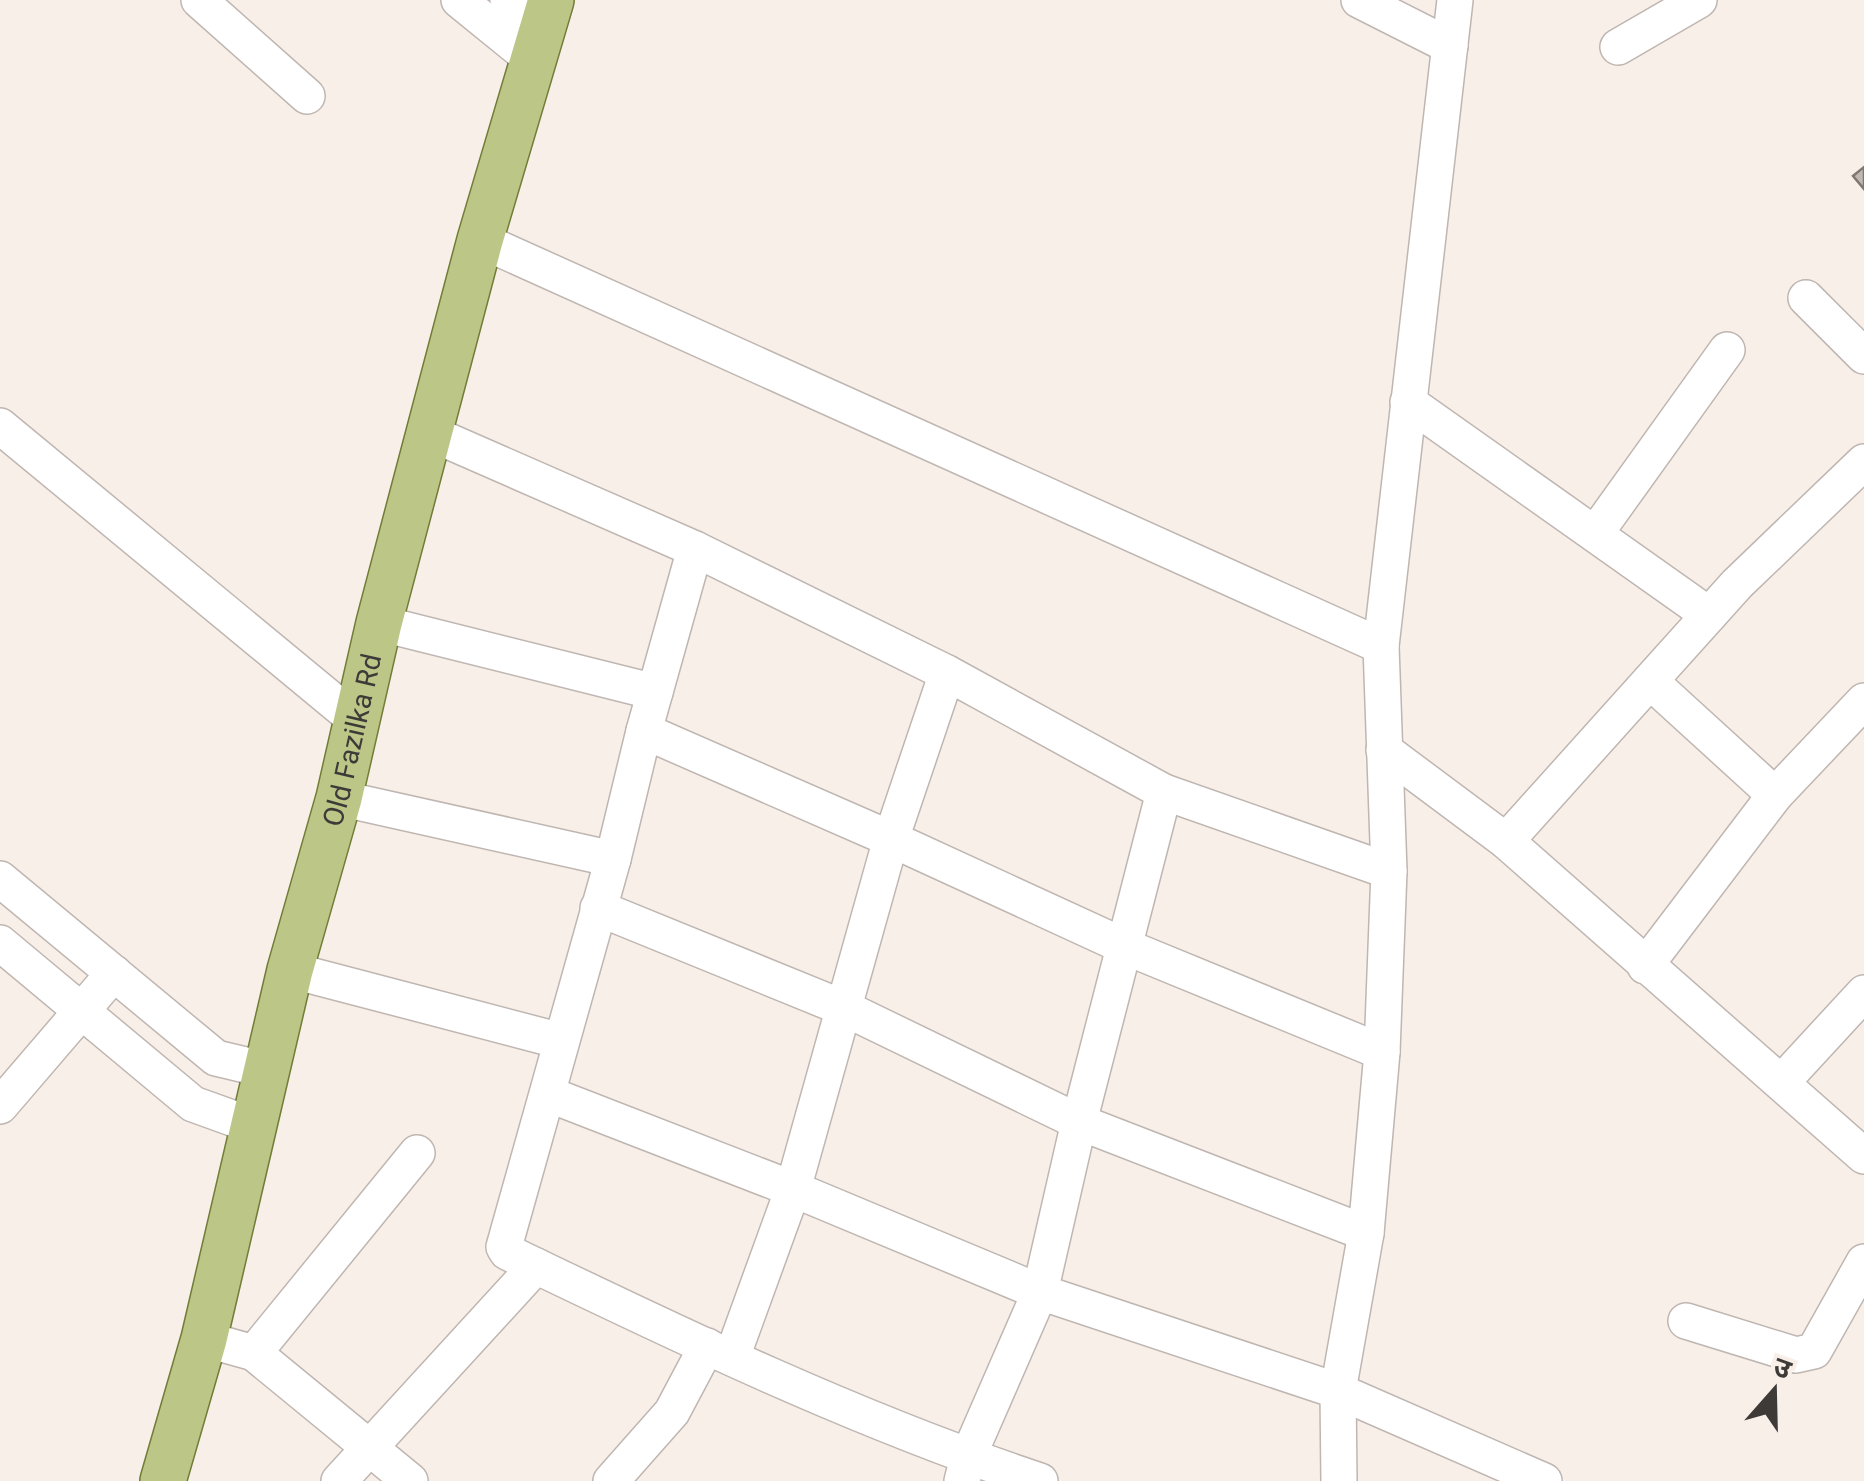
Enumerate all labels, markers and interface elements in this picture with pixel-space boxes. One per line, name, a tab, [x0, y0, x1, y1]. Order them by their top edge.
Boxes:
street label: Old Fazilka Rd	[315, 651, 388, 830]
north arrow	[1724, 1341, 1824, 1441]
text: उ	[1769, 1350, 1796, 1386]

